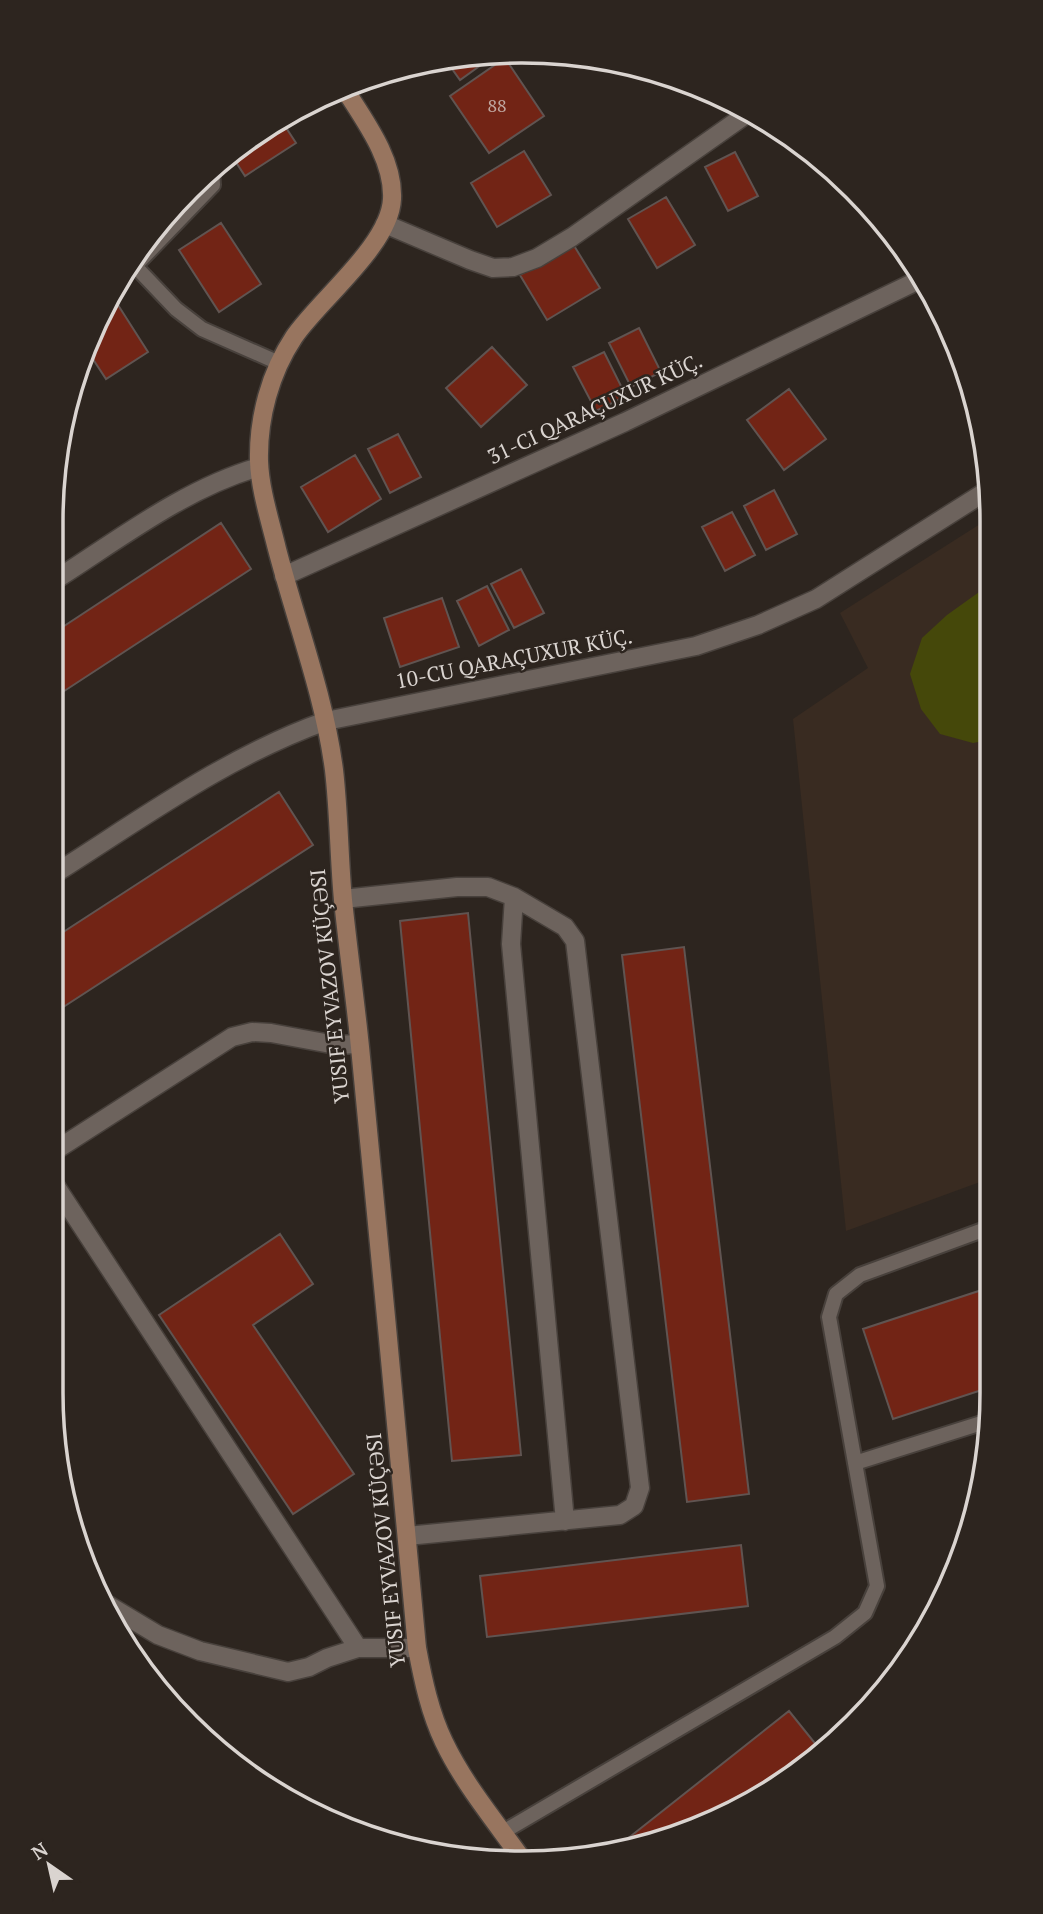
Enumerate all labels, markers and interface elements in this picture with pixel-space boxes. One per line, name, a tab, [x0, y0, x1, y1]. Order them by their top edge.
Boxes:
house number: 88	[487, 93, 507, 117]
street label: 31-CI QARAÇUXUR KÜÇ.	[483, 346, 707, 470]
street label: 10-CU QARAÇUXUR KÜÇ.	[393, 621, 635, 695]
street label: YUSIF EYVAZOV KÜÇƏSI	[303, 868, 355, 1105]
street label: YUSIF EYVAZOV KÜÇƏSI	[359, 1432, 411, 1669]
north arrow	[14, 1830, 84, 1900]
text: N	[26, 1836, 53, 1865]

